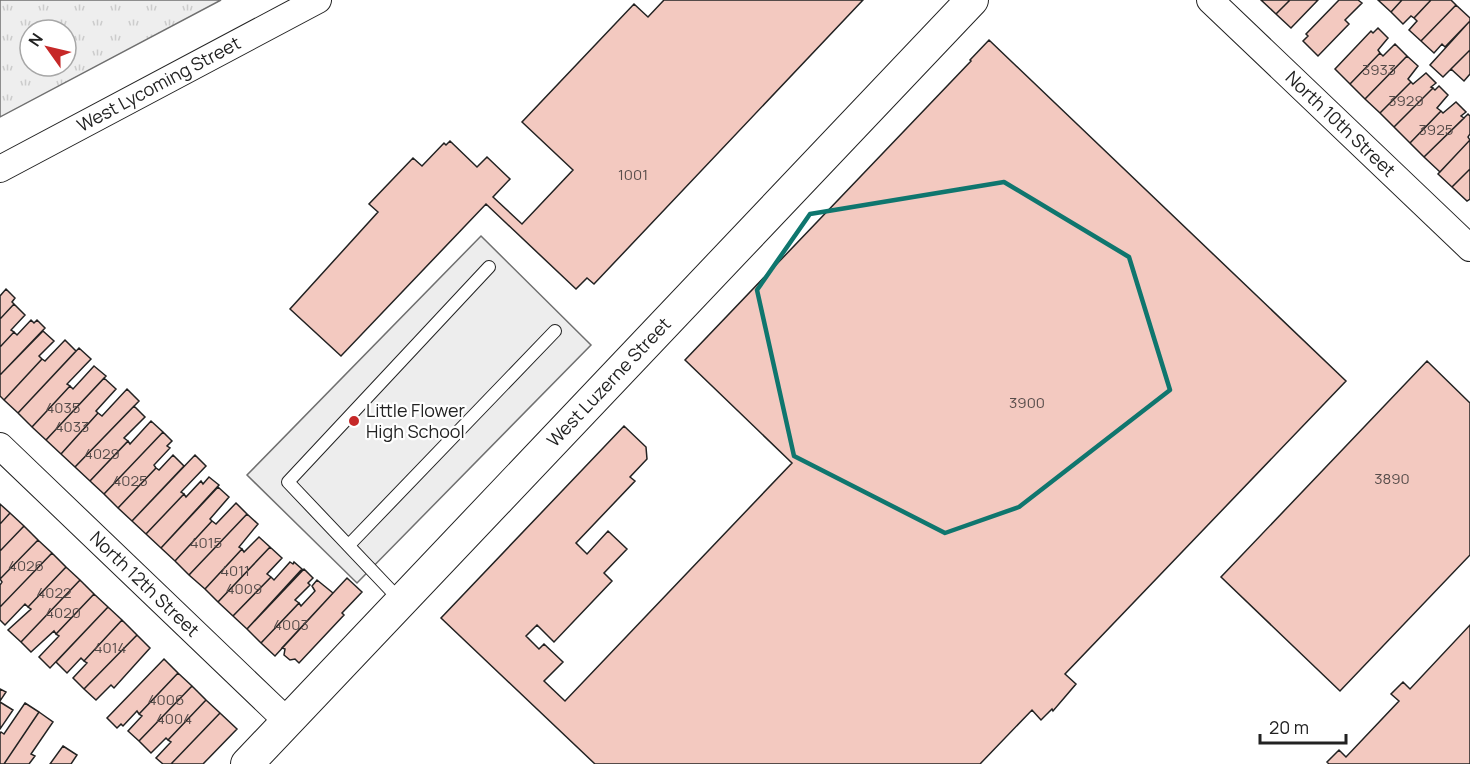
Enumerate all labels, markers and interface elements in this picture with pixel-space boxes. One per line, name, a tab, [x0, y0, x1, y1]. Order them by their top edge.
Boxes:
north arrow	[18, 18, 78, 78]
text: N	[23, 29, 48, 51]
street label: West Lycoming Street	[73, 30, 244, 137]
house number: 3933	[1362, 59, 1396, 80]
street label: North 10th Street	[1281, 65, 1401, 182]
house number: 3929	[1388, 90, 1424, 111]
house number: 3925	[1419, 119, 1453, 140]
house number: 1001	[618, 164, 648, 185]
street label: West Luzerne Street	[541, 312, 676, 452]
house number: 3900	[1009, 392, 1045, 413]
house number: 4035	[46, 397, 80, 418]
place label: Little Flower High School	[366, 398, 466, 443]
marker: Little Flower High School	[347, 414, 361, 428]
house number: 4033	[55, 416, 89, 437]
house number: 4029	[84, 443, 120, 464]
house number: 3890	[1374, 468, 1410, 489]
house number: 4025	[112, 470, 148, 491]
street label: North 12th Street	[85, 526, 205, 642]
house number: 4015	[190, 532, 222, 553]
house number: 4026	[8, 555, 44, 576]
house number: 4011	[220, 560, 250, 581]
house number: 4009	[226, 578, 262, 599]
house number: 4022	[36, 582, 72, 603]
house number: 4020	[45, 602, 81, 623]
house number: 4003	[273, 614, 309, 635]
house number: 4014	[94, 637, 126, 658]
house number: 4006	[148, 689, 184, 710]
scale bar	[1260, 707, 1346, 745]
house number: 4004	[156, 708, 192, 729]
text: 20 m	[1269, 715, 1309, 739]

